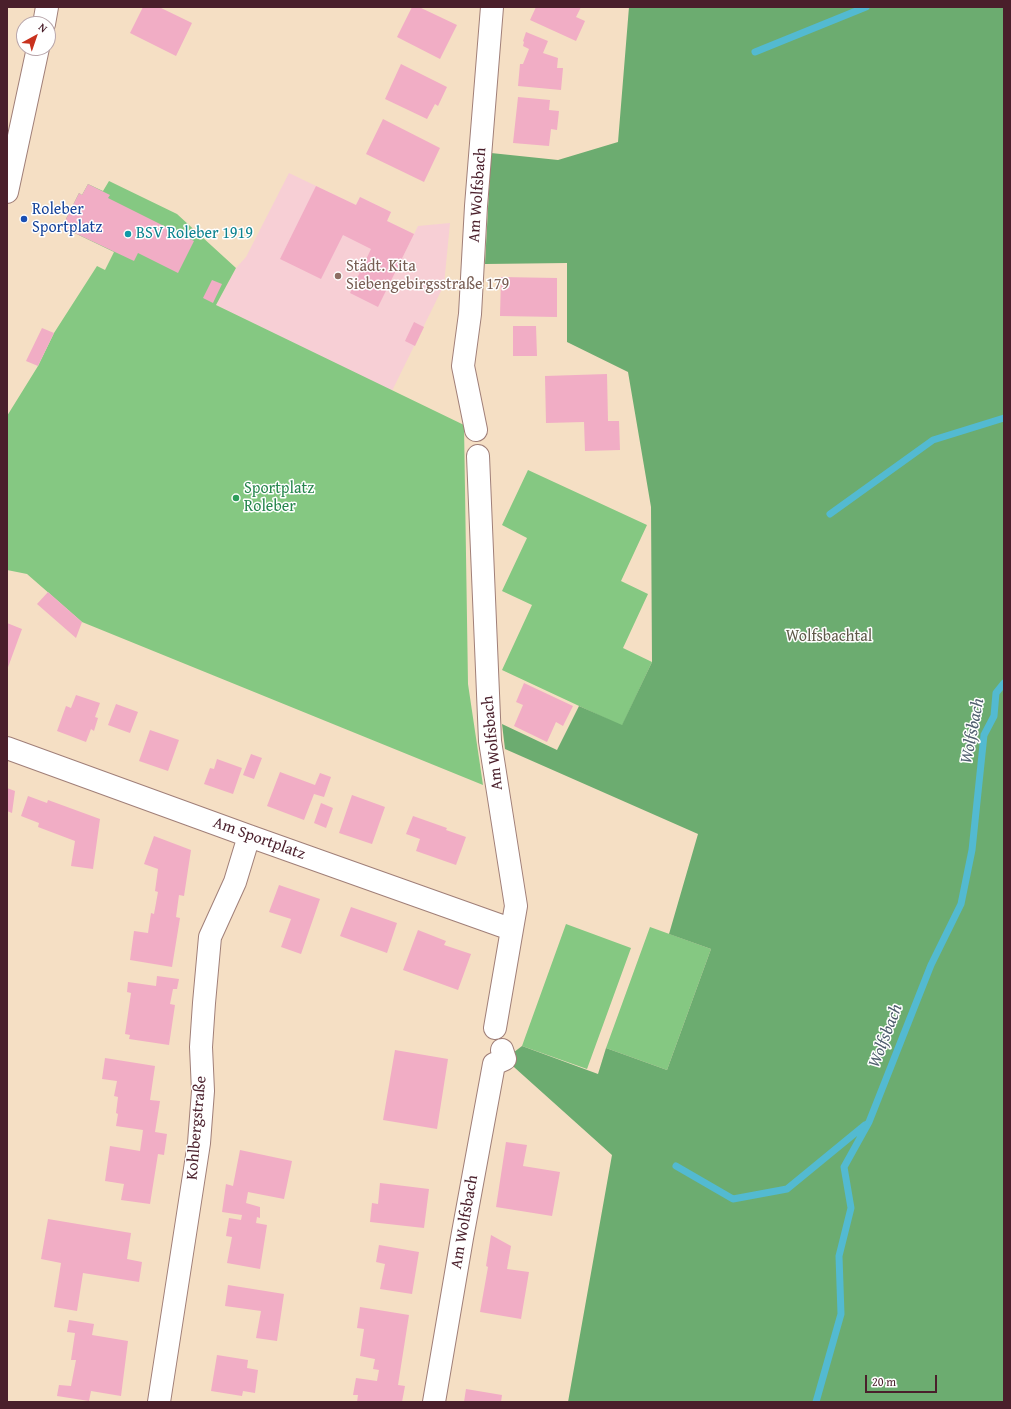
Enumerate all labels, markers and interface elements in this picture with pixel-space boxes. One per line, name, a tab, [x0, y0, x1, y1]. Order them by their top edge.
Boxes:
north arrow	[16, 16, 56, 56]
text: N	[35, 19, 51, 36]
street label: Am Wolfsbach	[465, 147, 491, 243]
place label: Roleber Sportplatz	[32, 200, 102, 238]
marker: Roleber Sportplatz	[19, 214, 29, 224]
place label: BSV Roleber 1919	[136, 224, 253, 244]
marker: BSV Roleber 1919	[123, 229, 133, 239]
place label: Städt. Kita Siebengebirgsstraße 179	[346, 257, 509, 295]
marker: Städt. Kita Siebengebirgsstraße 179	[333, 271, 343, 281]
place label: Sportplatz Roleber	[244, 479, 314, 517]
marker: Sportplatz Roleber	[231, 493, 241, 503]
park label: Wolfsbachtal	[786, 627, 872, 647]
street label: Am Wolfsbach	[478, 695, 508, 791]
water label: Wolfsbach	[957, 697, 989, 765]
street label: Am Sportplatz	[210, 813, 308, 865]
water label: Wolfsbach	[865, 1001, 907, 1071]
street label: Kohlbergstraße	[183, 1075, 211, 1181]
street label: Am Wolfsbach	[447, 1174, 483, 1270]
scale bar	[867, 1367, 939, 1393]
text: 20 m	[872, 1373, 896, 1390]

